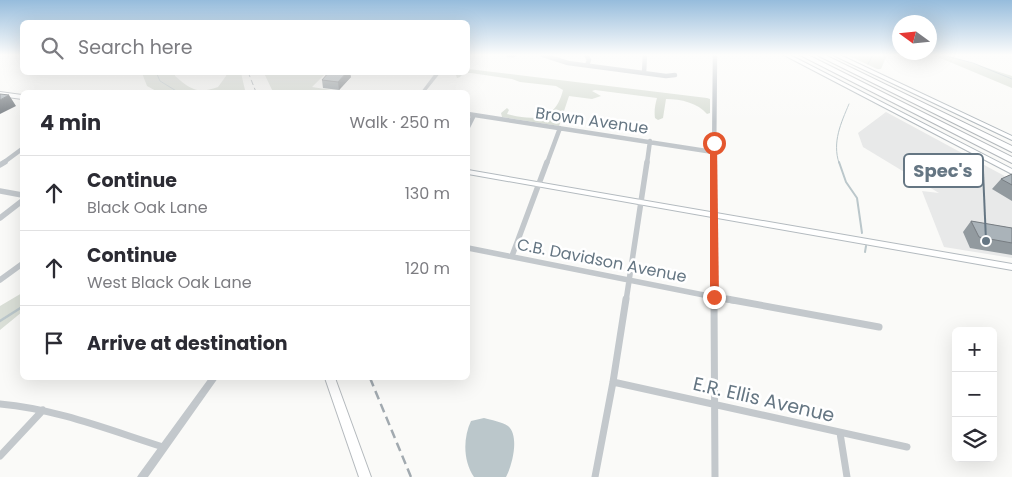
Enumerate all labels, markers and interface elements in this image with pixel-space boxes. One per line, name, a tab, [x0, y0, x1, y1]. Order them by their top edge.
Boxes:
north arrow	[892, 15, 937, 60]
search box	[20, 20, 470, 75]
icon: search	[38, 34, 66, 62]
text: Search here	[78, 34, 192, 61]
street label: Brown Avenue	[534, 101, 650, 140]
text: 4 min	[40, 108, 101, 137]
text: Walk · 250 m	[349, 111, 450, 134]
route start	[703, 132, 726, 155]
callout: Spec's	[904, 154, 983, 187]
text: Spec's	[913, 158, 973, 183]
text: Continue	[87, 167, 177, 194]
icon: ahead	[40, 179, 68, 207]
text: 130 m	[405, 182, 450, 205]
text: Black Oak Lane	[87, 196, 208, 219]
street label: C.B. Davidson Avenue	[515, 233, 689, 288]
text: Continue	[87, 242, 177, 269]
icon: ahead	[40, 254, 68, 282]
text: 120 m	[405, 257, 450, 280]
text: West Black Oak Lane	[87, 271, 252, 294]
route end	[703, 286, 726, 309]
map controls	[952, 327, 997, 462]
button: +	[952, 327, 997, 372]
icon: arrive	[40, 329, 68, 357]
text: Arrive at destination	[87, 330, 288, 357]
street label: E.R. Ellis Avenue	[690, 370, 837, 429]
button: −	[952, 372, 997, 417]
button: layers	[952, 417, 997, 462]

